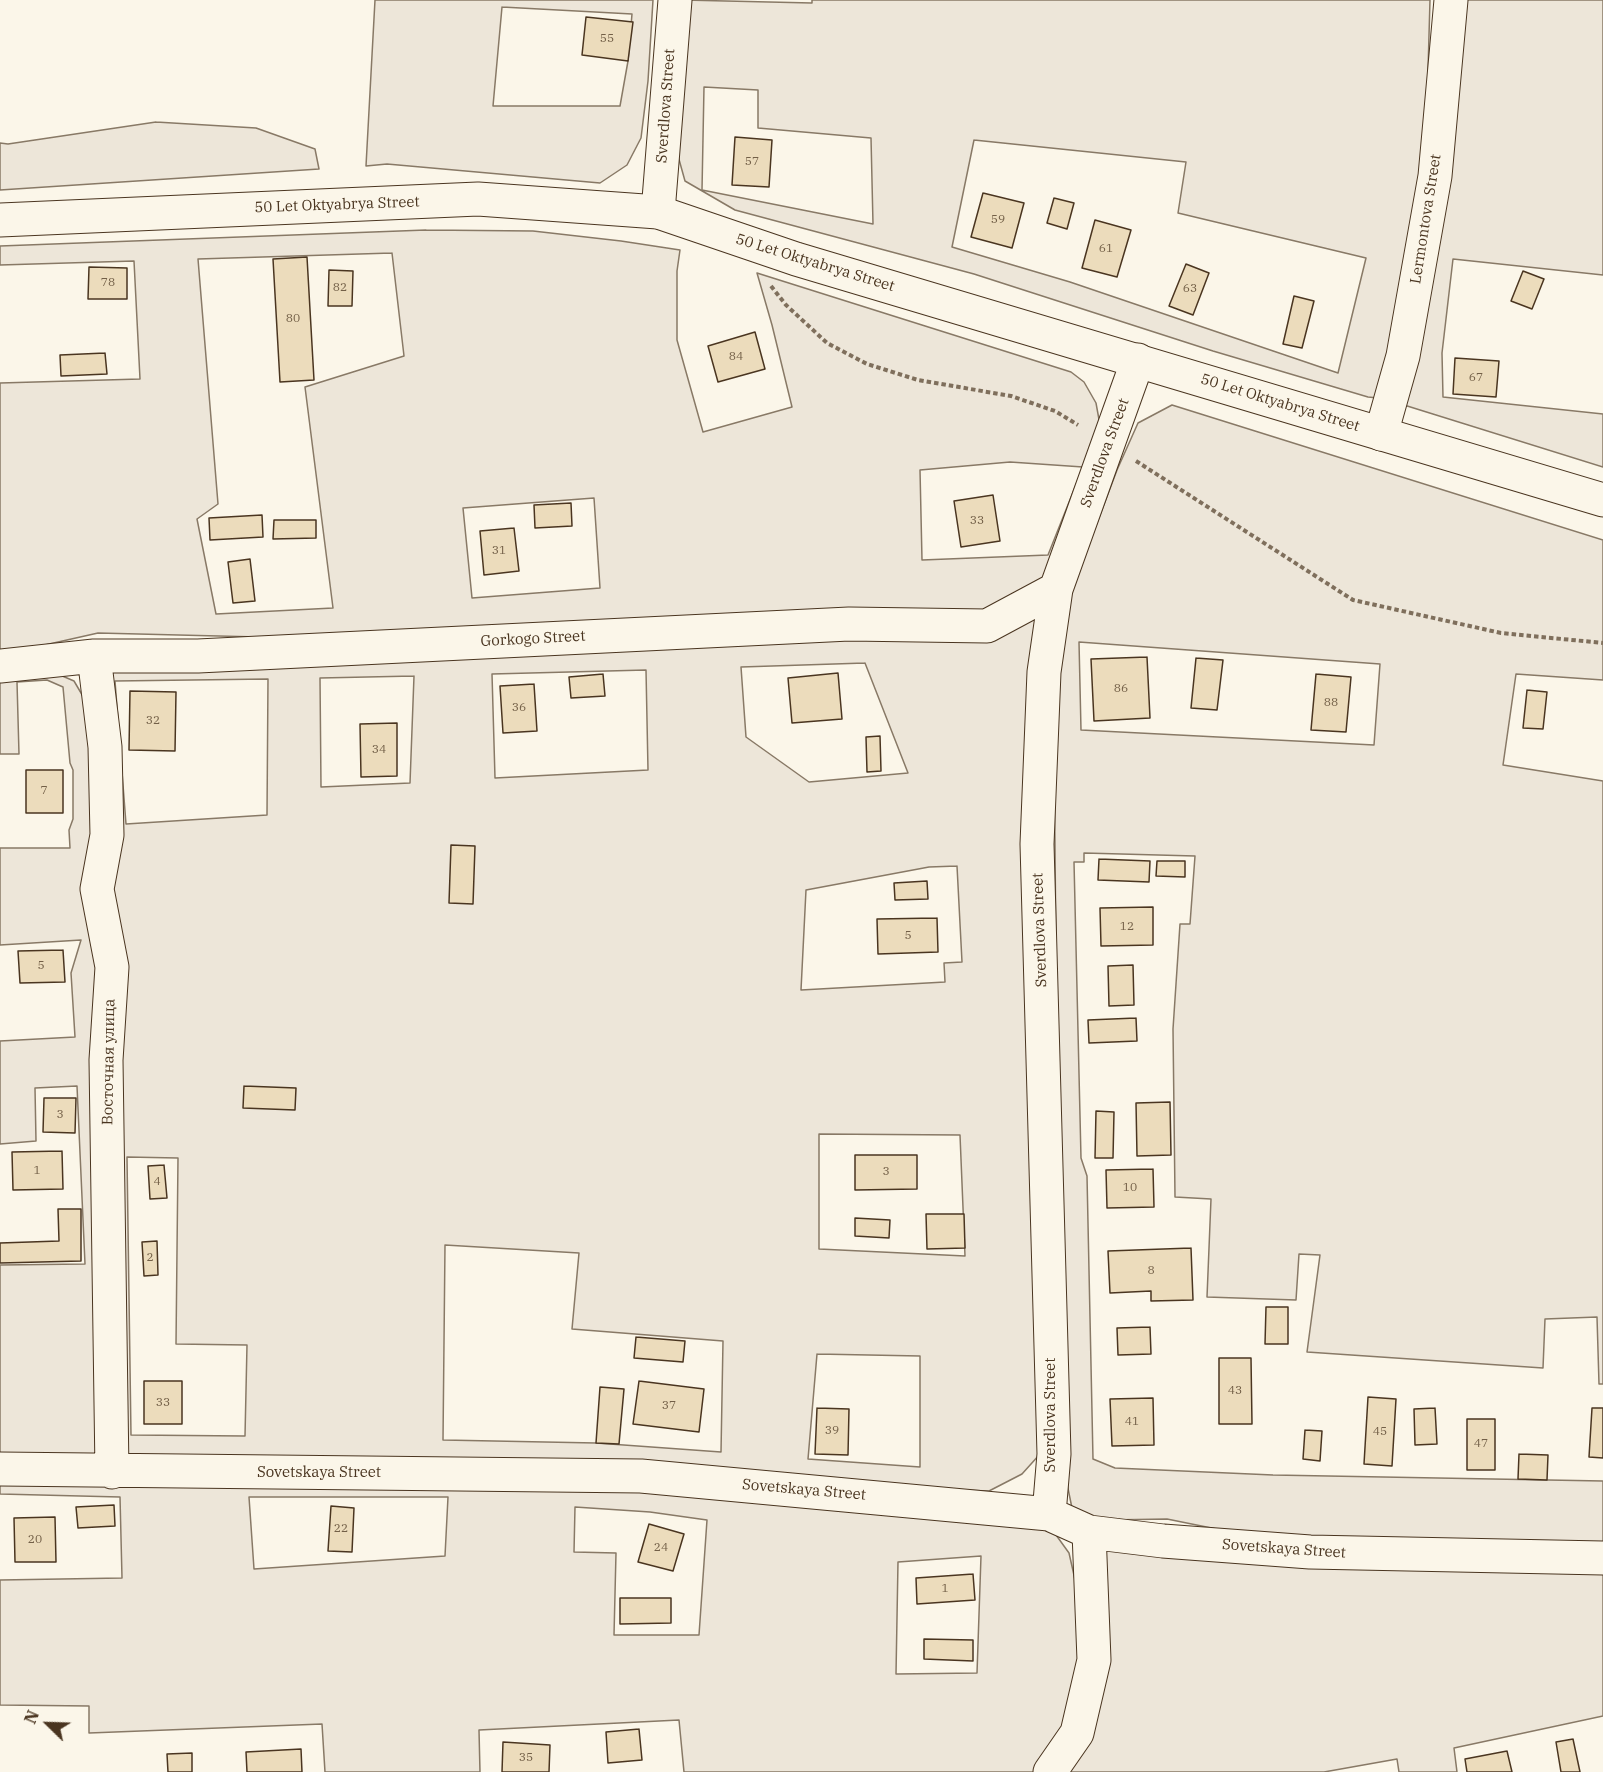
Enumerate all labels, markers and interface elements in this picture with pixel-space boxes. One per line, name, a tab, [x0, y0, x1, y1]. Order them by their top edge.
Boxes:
house number: 55	[600, 32, 614, 46]
street label: Sverdlova Street	[653, 48, 679, 164]
street label: Lermontova Street	[1407, 153, 1445, 285]
house number: 57	[745, 155, 759, 169]
street label: 50 Let Oktyabrya Street	[254, 193, 420, 217]
house number: 59	[991, 213, 1005, 227]
street label: 50 Let Oktyabrya Street	[733, 230, 897, 296]
house number: 61	[1099, 242, 1113, 256]
house number: 78	[101, 276, 115, 290]
house number: 82	[333, 281, 347, 295]
house number: 63	[1183, 282, 1197, 296]
house number: 80	[286, 312, 300, 326]
house number: 84	[729, 350, 743, 364]
street label: 50 Let Oktyabrya Street	[1198, 370, 1362, 436]
house number: 67	[1469, 371, 1483, 385]
street label: Sverdlova Street	[1077, 396, 1133, 510]
house number: 33	[970, 514, 984, 528]
house number: 31	[492, 544, 506, 558]
street label: Gorkogo Street	[480, 627, 586, 651]
house number: 86	[1114, 682, 1128, 696]
house number: 88	[1324, 696, 1338, 710]
house number: 36	[512, 701, 526, 715]
house number: 32	[146, 714, 160, 728]
house number: 34	[372, 743, 386, 757]
house number: 7	[40, 784, 48, 798]
street label: Sverdlova Street	[1029, 872, 1051, 988]
house number: 12	[1120, 920, 1134, 934]
house number: 5	[904, 929, 912, 943]
house number: 5	[37, 959, 45, 973]
street label: Восточная улица	[99, 999, 119, 1125]
house number: 3	[56, 1108, 64, 1122]
house number: 1	[33, 1164, 41, 1178]
house number: 3	[882, 1165, 890, 1179]
house number: 4	[153, 1175, 161, 1189]
house number: 10	[1123, 1181, 1137, 1195]
house number: 2	[146, 1251, 154, 1265]
house number: 8	[1147, 1264, 1155, 1278]
street label: Sverdlova Street	[1042, 1358, 1060, 1472]
house number: 43	[1228, 1384, 1242, 1398]
house number: 33	[156, 1396, 170, 1410]
house number: 37	[662, 1399, 676, 1413]
house number: 41	[1125, 1415, 1139, 1429]
house number: 39	[825, 1424, 839, 1438]
house number: 45	[1373, 1425, 1387, 1439]
house number: 47	[1474, 1437, 1488, 1451]
street label: Sovetskaya Street	[257, 1464, 381, 1482]
street label: Sovetskaya Street	[741, 1476, 867, 1504]
house number: 22	[334, 1522, 348, 1536]
house number: 20	[28, 1533, 42, 1547]
street label: Sovetskaya Street	[1221, 1536, 1347, 1562]
house number: 24	[654, 1541, 668, 1555]
house number: 1	[941, 1582, 949, 1596]
north arrow	[18, 1694, 78, 1754]
text: N	[20, 1707, 43, 1727]
house number: 35	[519, 1751, 533, 1765]

